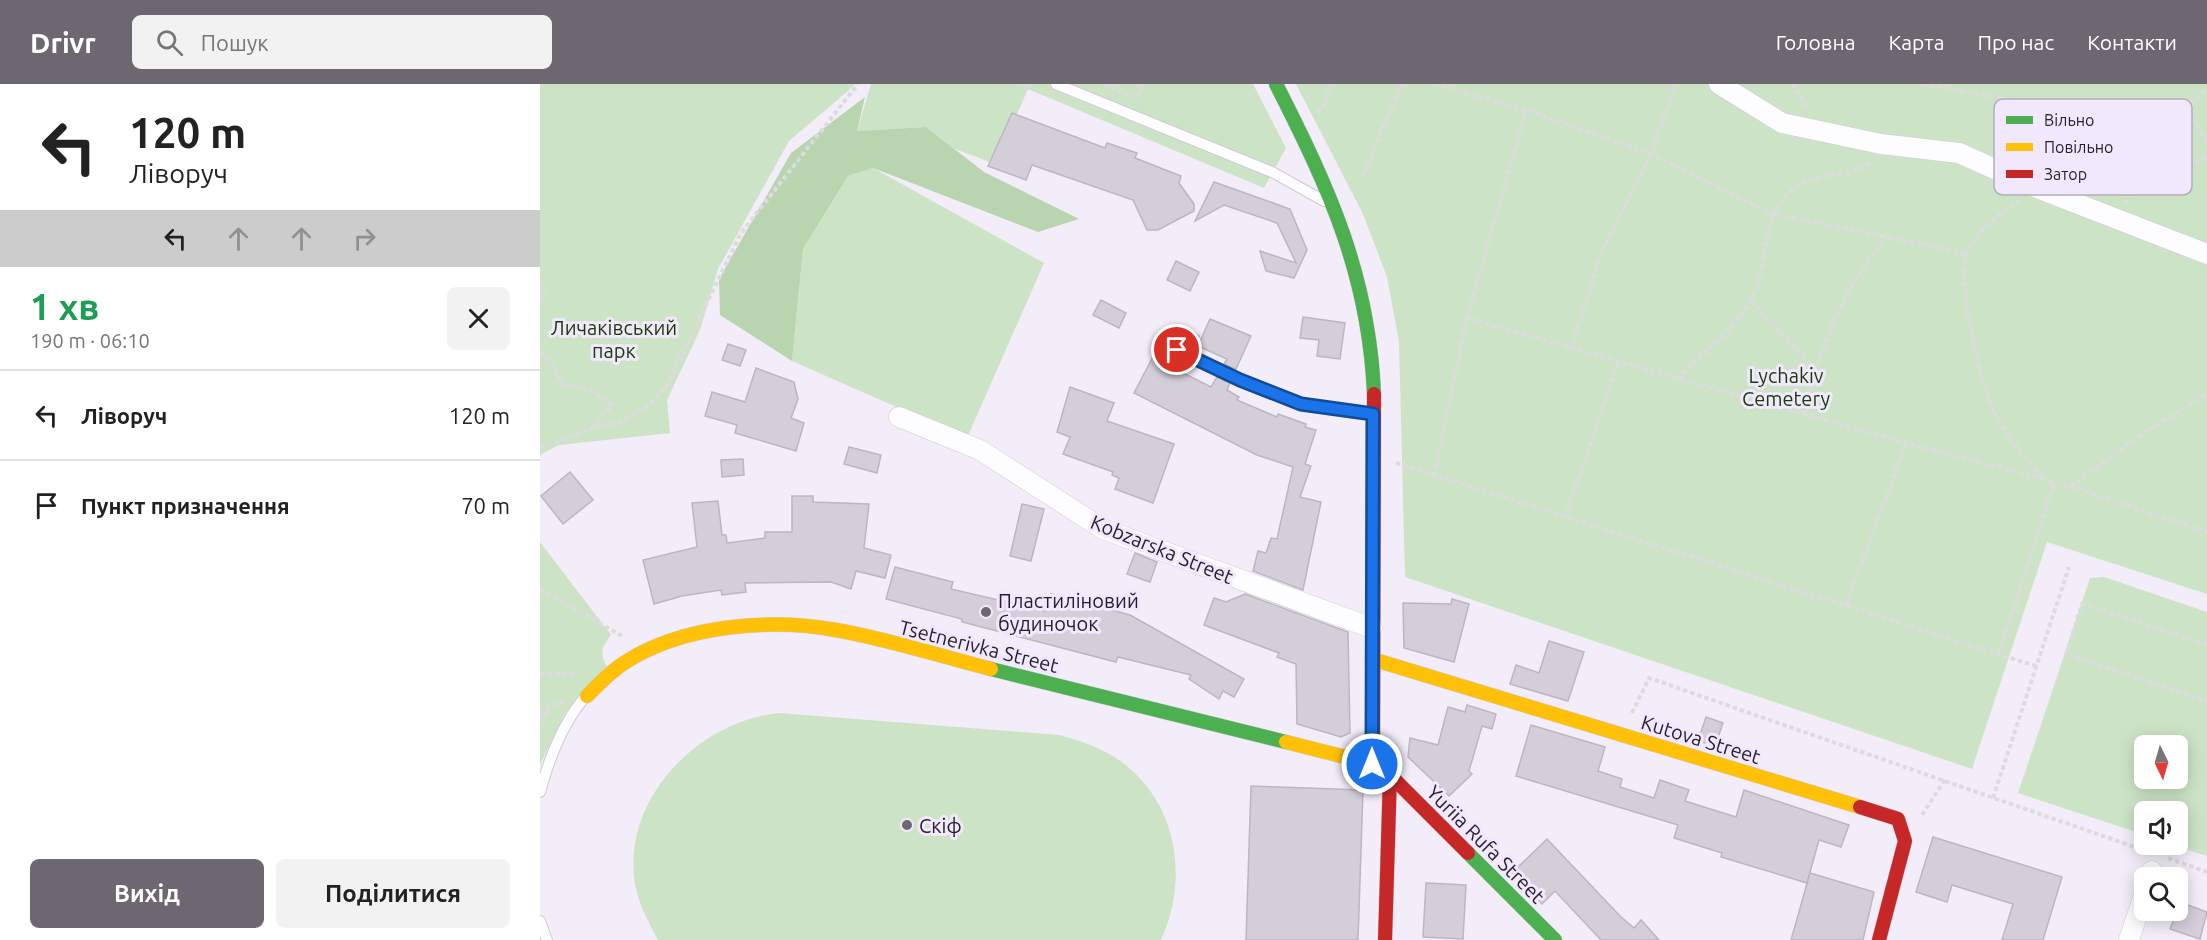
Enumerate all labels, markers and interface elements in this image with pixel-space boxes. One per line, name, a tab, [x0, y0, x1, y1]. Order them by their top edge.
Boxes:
search box	[132, 15, 552, 69]
icon: search	[153, 26, 186, 59]
text: Drivr	[30, 27, 96, 58]
text: Пошук	[201, 30, 269, 55]
text: Головна	[1776, 30, 1856, 54]
text: Карта	[1889, 30, 1944, 54]
text: Про нас	[1977, 30, 2054, 54]
text: Контакти	[2087, 30, 2177, 54]
legend	[1994, 99, 2192, 195]
icon: left	[30, 108, 108, 186]
text: 120 m	[129, 109, 246, 156]
text: Вільно	[2044, 111, 2094, 129]
text: Повільно	[2044, 138, 2113, 156]
text: Ліворуч	[129, 158, 228, 188]
text: Затор	[2044, 165, 2087, 183]
icon: left	[159, 222, 192, 255]
icon: ahead	[222, 222, 255, 255]
icon: ahead	[285, 222, 318, 255]
icon: right	[348, 222, 381, 255]
text: 1 хв	[30, 286, 99, 327]
button: close	[447, 287, 510, 350]
park label: Личаківський парк	[551, 316, 677, 362]
pin	[1151, 324, 1202, 375]
text: 190 m · 06:10	[30, 329, 150, 352]
icon: arrive	[1160, 333, 1193, 366]
park label: Lychakiv Cemetery	[1742, 364, 1830, 410]
icon: left	[30, 399, 63, 432]
text: Ліворуч	[81, 403, 167, 428]
text: 120 m	[449, 403, 510, 428]
icon: arrive	[30, 489, 63, 522]
text: Пункт призначення	[81, 493, 290, 518]
text: 70 m	[461, 493, 510, 518]
street label: Kobzarska Street	[1087, 510, 1237, 588]
place label: Пластиліновий будиночок	[998, 589, 1139, 635]
marker: Пластиліновий будиночок	[979, 605, 993, 619]
street label: Tsetnerivka Street	[897, 615, 1061, 677]
street label: Kutova Street	[1639, 710, 1764, 768]
position arrow	[1340, 732, 1404, 796]
north arrow	[2134, 735, 2188, 789]
map controls	[2134, 735, 2188, 921]
street label: Yuriia Rufa Street	[1422, 780, 1550, 908]
button: sound	[2134, 801, 2188, 855]
place label: Скіф	[919, 814, 962, 837]
marker: Скіф	[900, 818, 914, 832]
button: Вихід	[30, 859, 264, 928]
button: Поділитися	[276, 859, 510, 928]
button: search	[2134, 867, 2188, 921]

